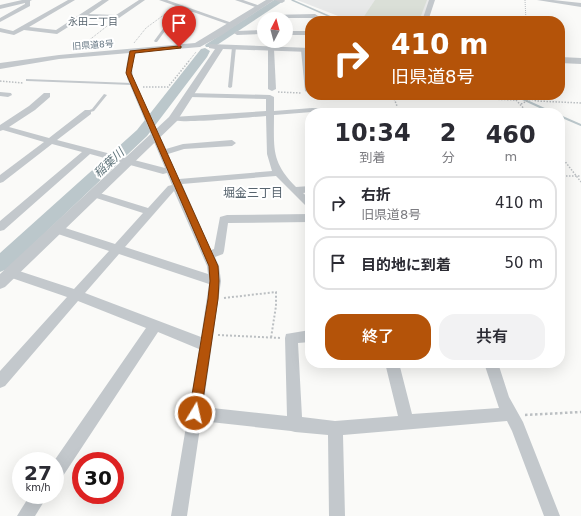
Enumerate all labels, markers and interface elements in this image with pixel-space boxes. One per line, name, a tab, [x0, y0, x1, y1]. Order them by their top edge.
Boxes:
pin	[162, 6, 196, 47]
icon: arrive	[168, 12, 190, 34]
north arrow	[257, 12, 293, 48]
map controls	[257, 12, 293, 48]
district label: 永田二丁目	[68, 16, 118, 27]
text: 410 m	[391, 28, 488, 61]
icon: right	[325, 32, 377, 84]
street label: 旧県道8号	[72, 39, 114, 51]
text: 旧県道8号	[391, 66, 474, 87]
text: 10:34	[334, 119, 411, 147]
text: 2	[440, 119, 456, 147]
text: 460	[486, 121, 536, 149]
water label: 稲葉川	[91, 144, 128, 180]
text: m	[504, 149, 517, 164]
text: 到着	[359, 150, 385, 165]
text: 分	[442, 150, 455, 165]
district label: 堀金三丁目	[223, 186, 283, 200]
text: 右折	[361, 186, 391, 204]
icon: right	[327, 192, 349, 214]
text: 410 m	[495, 194, 543, 212]
text: 旧県道8号	[361, 207, 421, 222]
icon: arrive	[327, 252, 349, 274]
text: 50 m	[505, 254, 543, 272]
text: 目的地に到着	[361, 256, 451, 274]
button: 終了	[325, 314, 431, 360]
button: 共有	[439, 314, 545, 360]
position arrow	[174, 392, 216, 434]
speed limit sign: 30	[72, 452, 124, 504]
text: 27	[24, 461, 52, 485]
text: km/h	[25, 482, 51, 493]

